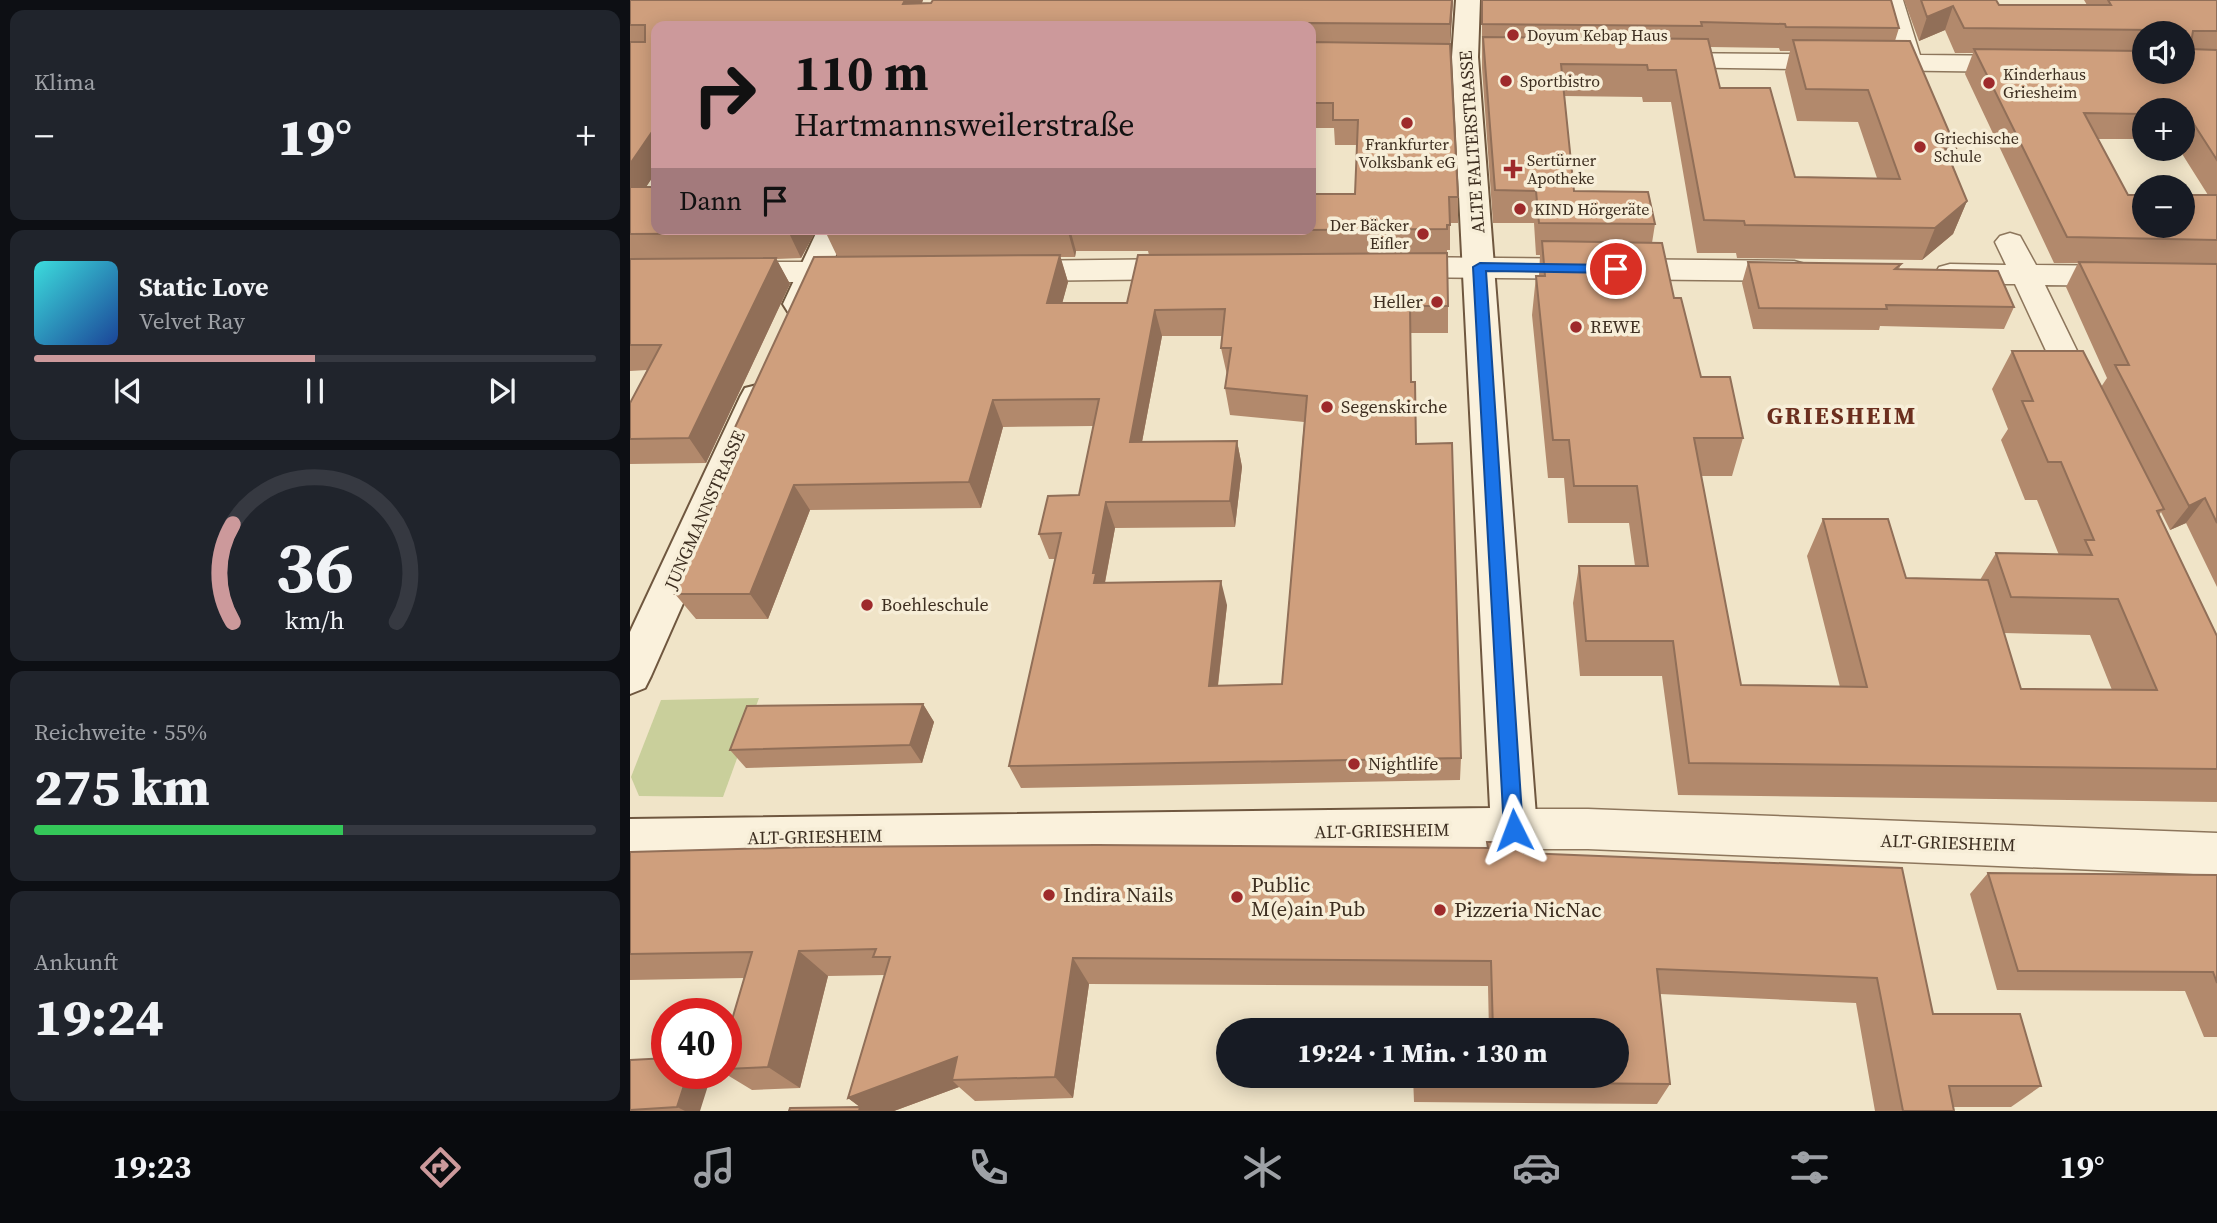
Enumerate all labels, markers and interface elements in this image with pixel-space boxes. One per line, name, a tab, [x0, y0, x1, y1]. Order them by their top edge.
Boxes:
map controls	[2132, 21, 2195, 238]
button: sound	[2132, 21, 2195, 84]
place label: Doyum Kebap Haus	[1527, 24, 1668, 46]
marker: Doyum Kebap Haus	[1505, 27, 1521, 43]
text: 110 m	[794, 39, 929, 106]
icon: right	[679, 49, 770, 140]
street label: ALTE FALTERSTRASSE	[1453, 50, 1490, 234]
place label: Kinderhaus Griesheim	[2003, 63, 2086, 103]
text: Klima	[34, 66, 95, 98]
place label: Sportbistro	[1520, 70, 1600, 92]
marker: Sportbistro	[1498, 73, 1514, 89]
marker: Kinderhaus Griesheim	[1981, 75, 1997, 91]
button: +	[2132, 98, 2195, 161]
text: 19°	[278, 101, 352, 172]
text: Hartmannsweilerstraße	[794, 103, 1135, 147]
text: −	[34, 110, 54, 162]
text: +	[576, 110, 596, 162]
marker: Frankfurter Volksbank eG	[1399, 115, 1415, 131]
place label: Griechische Schule	[1934, 127, 2019, 167]
place label: Frankfurter Volksbank eG	[1359, 133, 1456, 173]
marker: Griechische Schule	[1912, 139, 1928, 155]
place label: Sertürner Apotheke	[1527, 149, 1597, 189]
marker: Sertürner Apotheke	[1505, 161, 1521, 177]
button: −	[2132, 175, 2195, 238]
icon: arrive	[756, 182, 794, 220]
text: Dann	[679, 183, 742, 219]
place label: KIND Hörgeräte	[1534, 198, 1649, 220]
marker: KIND Hörgeräte	[1512, 201, 1528, 217]
place label: Der Bäcker Eifler	[1330, 214, 1409, 254]
marker: Der Bäcker Eifler	[1415, 226, 1431, 242]
pin	[1586, 239, 1646, 299]
icon: arrive	[1597, 250, 1635, 288]
text: Static Love	[139, 269, 268, 305]
place label: Heller	[1373, 289, 1423, 314]
marker: Heller	[1429, 294, 1445, 310]
text: Velvet Ray	[139, 305, 245, 337]
place label: REWE	[1590, 314, 1641, 339]
marker: REWE	[1568, 319, 1584, 335]
icon: previous	[109, 372, 147, 410]
icon: pause	[296, 372, 334, 410]
icon: next	[483, 372, 521, 410]
place label: Segenskirche	[1341, 394, 1448, 419]
marker: Segenskirche	[1319, 399, 1335, 415]
district label: GRIESHEIM	[1767, 399, 1917, 432]
street label: JUNGMANNSTRASSE	[658, 426, 751, 594]
text: 36	[276, 517, 354, 616]
place label: Boehleschule	[881, 592, 989, 617]
marker: Boehleschule	[859, 597, 875, 613]
text: km/h	[285, 602, 345, 636]
text: Reichweite · 55%	[34, 716, 207, 748]
text: 275 km	[34, 751, 210, 822]
place label: Nightlife	[1368, 751, 1438, 776]
marker: Nightlife	[1346, 756, 1362, 772]
position arrow	[1477, 793, 1551, 867]
street label: ALT-GRIESHEIM	[1314, 817, 1450, 844]
street label: ALT-GRIESHEIM	[747, 823, 883, 850]
street label: ALT-GRIESHEIM	[1880, 828, 2016, 857]
place label: Public M(e)ain Pub	[1251, 870, 1365, 923]
place label: Indira Nails	[1063, 880, 1173, 909]
marker: Indira Nails	[1041, 887, 1057, 903]
marker: Public M(e)ain Pub	[1229, 889, 1245, 905]
place label: Pizzeria NicNac	[1454, 895, 1601, 924]
marker: Pizzeria NicNac	[1432, 902, 1448, 918]
text: Ankunft	[34, 946, 118, 978]
text: 19:24	[34, 981, 164, 1052]
speed limit sign: 40	[651, 998, 742, 1089]
text: 19:24 · 1 Min. · 130 m	[1298, 1035, 1547, 1071]
icon: directions	[416, 1143, 465, 1192]
icon: music	[690, 1143, 739, 1192]
icon: phone	[964, 1143, 1013, 1192]
icon: climate	[1238, 1143, 1287, 1192]
icon: car	[1512, 1143, 1561, 1192]
icon: filters	[1785, 1143, 1834, 1192]
text: 19:23	[112, 1145, 191, 1189]
text: 19°	[2059, 1145, 2105, 1189]

